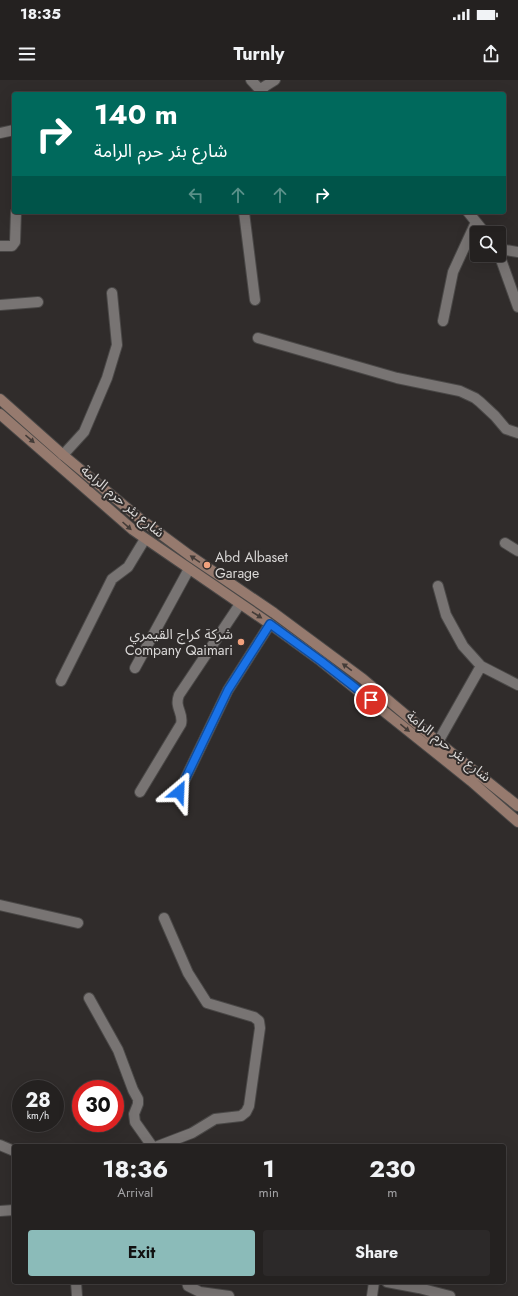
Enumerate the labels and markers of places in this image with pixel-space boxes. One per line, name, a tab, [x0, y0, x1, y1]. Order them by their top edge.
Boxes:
place label: Abd Albaset Garage	[215, 547, 288, 583]
marker: Abd Albaset Garage	[202, 560, 212, 570]
place label: شركة كراج القيمري Company Qaimari	[125, 624, 233, 660]
marker: شركة كراج القيمري Company Qaimari	[236, 637, 246, 647]
pin	[354, 683, 388, 717]

